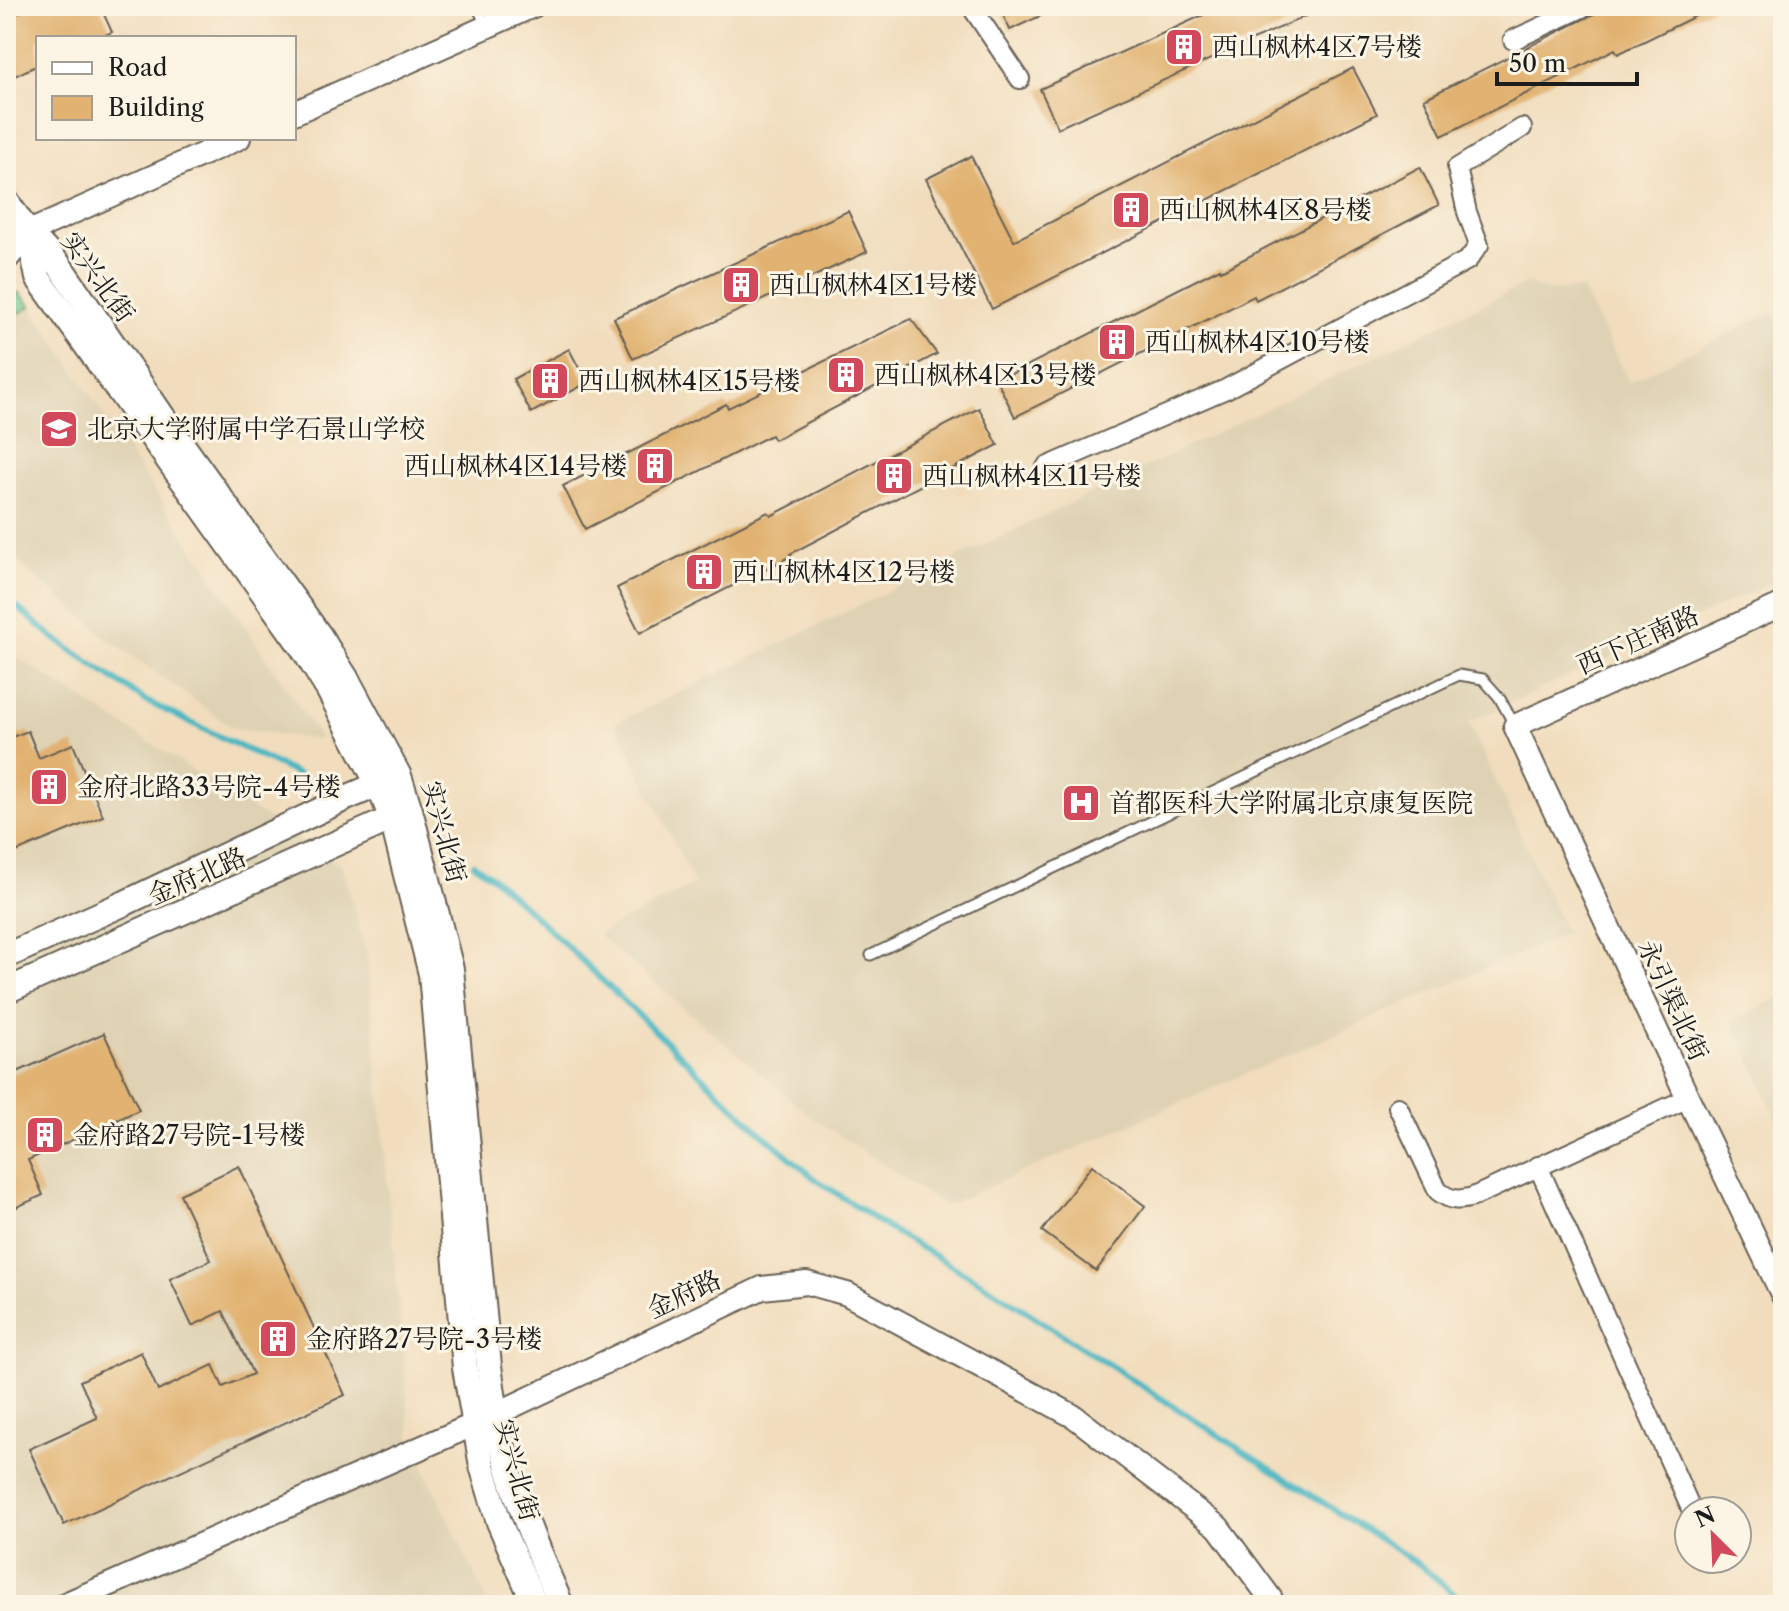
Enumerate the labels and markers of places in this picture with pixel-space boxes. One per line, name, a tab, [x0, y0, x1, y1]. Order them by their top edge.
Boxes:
building icon: 西山枫林4区7号楼	[1163, 26, 1205, 68]
place label: 西山枫林4区7号楼	[1212, 31, 1422, 63]
building icon: 西山枫林4区8号楼	[1110, 189, 1152, 231]
place label: 西山枫林4区8号楼	[1159, 194, 1371, 226]
building icon: 西山枫林4区1号楼	[720, 264, 762, 306]
place label: 西山枫林4区1号楼	[769, 269, 977, 301]
building icon: 西山枫林4区10号楼	[1096, 321, 1138, 363]
place label: 西山枫林4区10号楼	[1145, 326, 1369, 358]
building icon: 西山枫林4区13号楼	[825, 354, 867, 396]
place label: 西山枫林4区13号楼	[874, 359, 1096, 391]
building icon: 西山枫林4区15号楼	[529, 360, 571, 402]
place label: 西山枫林4区15号楼	[578, 365, 800, 397]
school or university icon: 北京大学附属中学石景山学校	[38, 408, 80, 450]
place label: 北京大学附属中学石景山学校	[87, 413, 425, 445]
building icon: 西山枫林4区14号楼	[634, 445, 676, 487]
place label: 西山枫林4区14号楼	[404, 450, 627, 482]
building icon: 西山枫林4区11号楼	[873, 455, 915, 497]
place label: 西山枫林4区11号楼	[922, 460, 1141, 492]
building icon: 西山枫林4区12号楼	[683, 551, 725, 593]
place label: 西山枫林4区12号楼	[732, 556, 955, 588]
building icon: 金府北路33号院-4号楼	[28, 766, 70, 808]
place label: 金府北路33号院-4号楼	[77, 771, 341, 803]
hospital icon: 首都医科大学附属北京康复医院	[1060, 782, 1102, 824]
place label: 首都医科大学附属北京康复医院	[1109, 787, 1473, 819]
building icon: 金府路27号院-1号楼	[24, 1114, 66, 1156]
place label: 金府路27号院-1号楼	[73, 1119, 305, 1151]
building icon: 金府路27号院-3号楼	[257, 1318, 299, 1360]
place label: 金府路27号院-3号楼	[306, 1323, 542, 1355]

